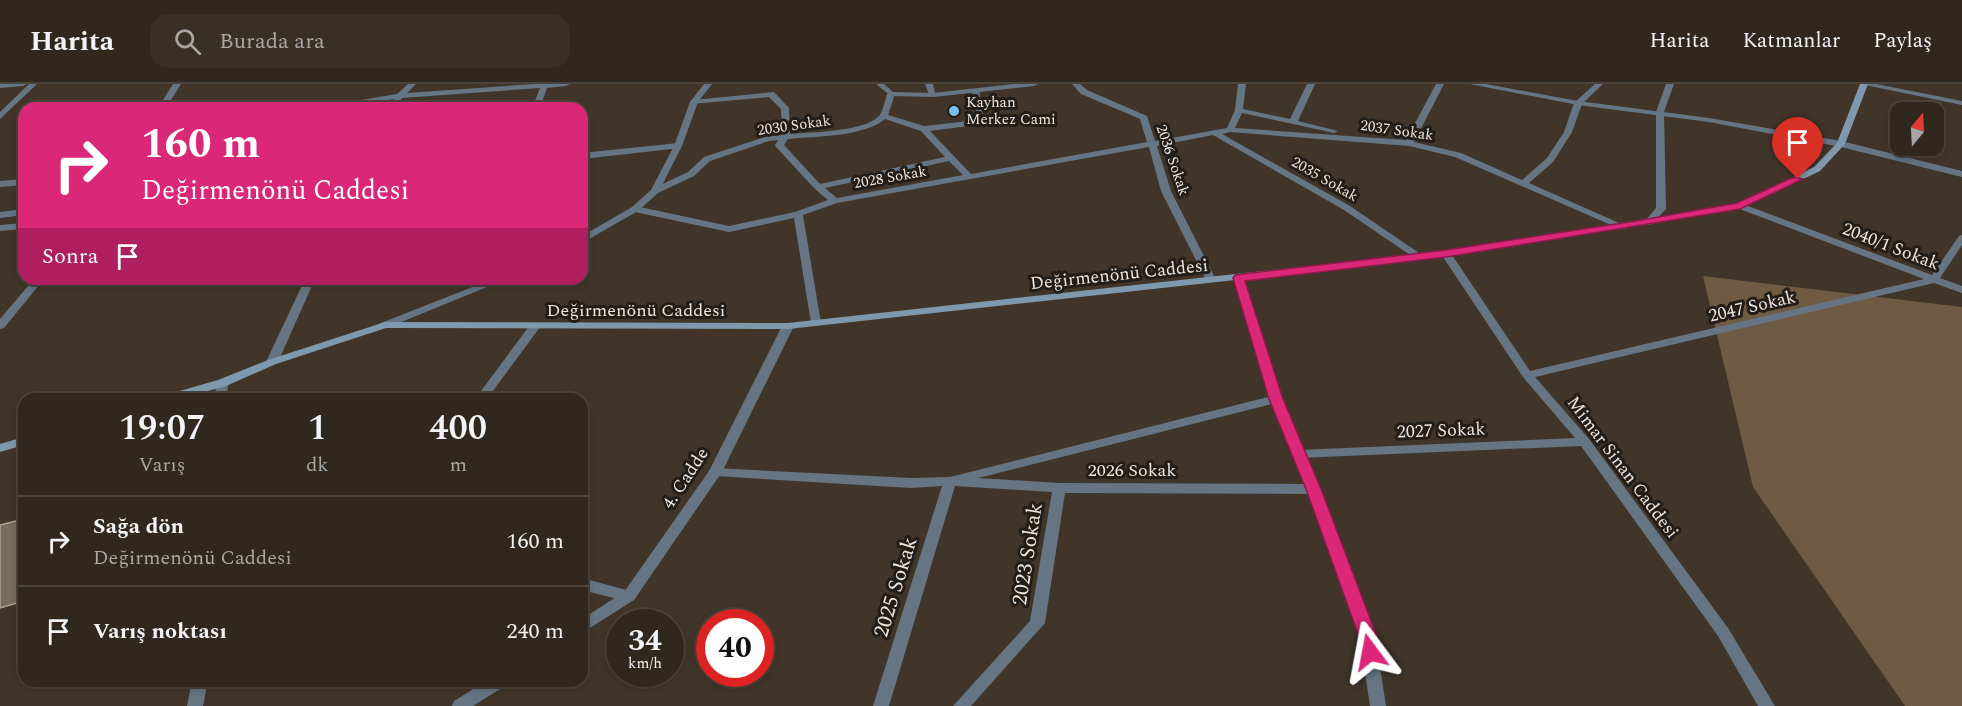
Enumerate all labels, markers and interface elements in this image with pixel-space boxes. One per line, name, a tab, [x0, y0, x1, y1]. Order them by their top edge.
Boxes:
search box	[150, 14, 570, 68]
text: Harita	[30, 20, 114, 63]
icon: search	[171, 25, 204, 58]
text: Burada ara	[219, 25, 325, 58]
text: Harita	[1650, 25, 1709, 57]
text: Katmanlar	[1742, 25, 1840, 57]
text: Paylaş	[1873, 25, 1932, 57]
place label: Kayhan Merkez Cami	[966, 91, 1056, 131]
north arrow	[1890, 102, 1944, 156]
map controls	[1890, 102, 1944, 156]
marker: Kayhan Merkez Cami	[947, 104, 961, 118]
street label: 2030 Sokak	[756, 109, 832, 142]
text: 160 m	[141, 113, 260, 176]
street label: 2037 Sokak	[1359, 114, 1435, 147]
pin	[1772, 117, 1823, 179]
street label: 2036 Sokak	[1150, 121, 1195, 199]
icon: right	[42, 126, 120, 204]
icon: arrive	[1781, 126, 1814, 159]
street label: 2035 Sokak	[1287, 151, 1362, 208]
street label: 2028 Sokak	[852, 160, 928, 195]
text: Değirmenönü Caddesi	[141, 170, 409, 212]
street label: 2040/1 Sokak	[1838, 216, 1943, 277]
text: Sonra	[42, 240, 99, 273]
icon: arrive	[111, 240, 144, 273]
street label: Değirmenönü Caddesi	[1029, 252, 1209, 297]
street label: 2047 Sokak	[1706, 283, 1798, 330]
street label: Değirmenönü Caddesi	[547, 297, 725, 324]
street label: Mimar Sinan Caddesi	[1560, 390, 1685, 544]
text: 19:07	[119, 401, 205, 456]
text: 1	[308, 401, 327, 456]
text: 400	[429, 401, 487, 456]
street label: 2027 Sokak	[1396, 415, 1486, 446]
street label: 4. Cadde	[655, 442, 715, 514]
text: Varış	[139, 450, 185, 480]
text: dk	[306, 450, 329, 480]
text: m	[450, 450, 467, 480]
street label: 2026 Sokak	[1088, 457, 1176, 484]
street label: 2023 Sokak	[1004, 500, 1052, 608]
text: Sağa dön	[93, 510, 184, 543]
icon: right	[42, 525, 75, 558]
text: 160 m	[507, 525, 564, 558]
street label: 2025 Sokak	[866, 533, 926, 641]
text: Değirmenönü Caddesi	[93, 543, 292, 573]
speed limit sign: 40	[696, 609, 774, 687]
icon: arrive	[42, 615, 75, 648]
text: Varış noktası	[93, 615, 227, 648]
text: 240 m	[507, 615, 564, 648]
text: 34	[628, 618, 662, 664]
position arrow	[1338, 620, 1402, 684]
text: km/h	[628, 652, 662, 675]

